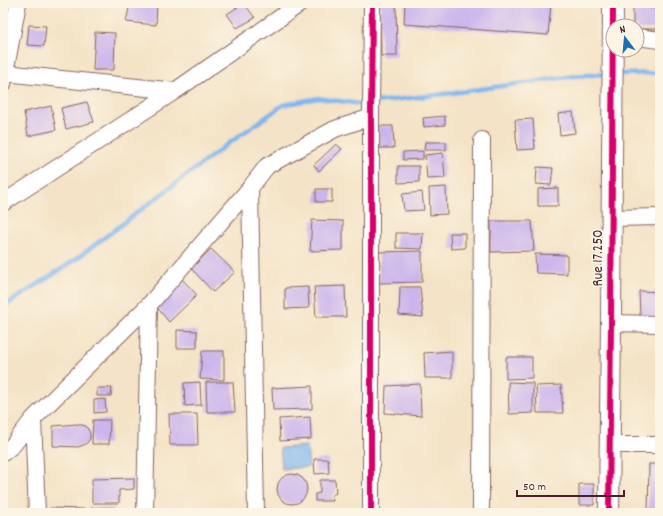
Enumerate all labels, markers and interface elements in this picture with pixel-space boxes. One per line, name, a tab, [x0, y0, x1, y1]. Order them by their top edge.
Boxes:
north arrow	[605, 18, 645, 58]
text: N	[618, 22, 628, 39]
street label: Rue 17.250	[588, 229, 610, 287]
scale bar	[517, 472, 624, 498]
text: 50 m	[523, 479, 546, 496]

